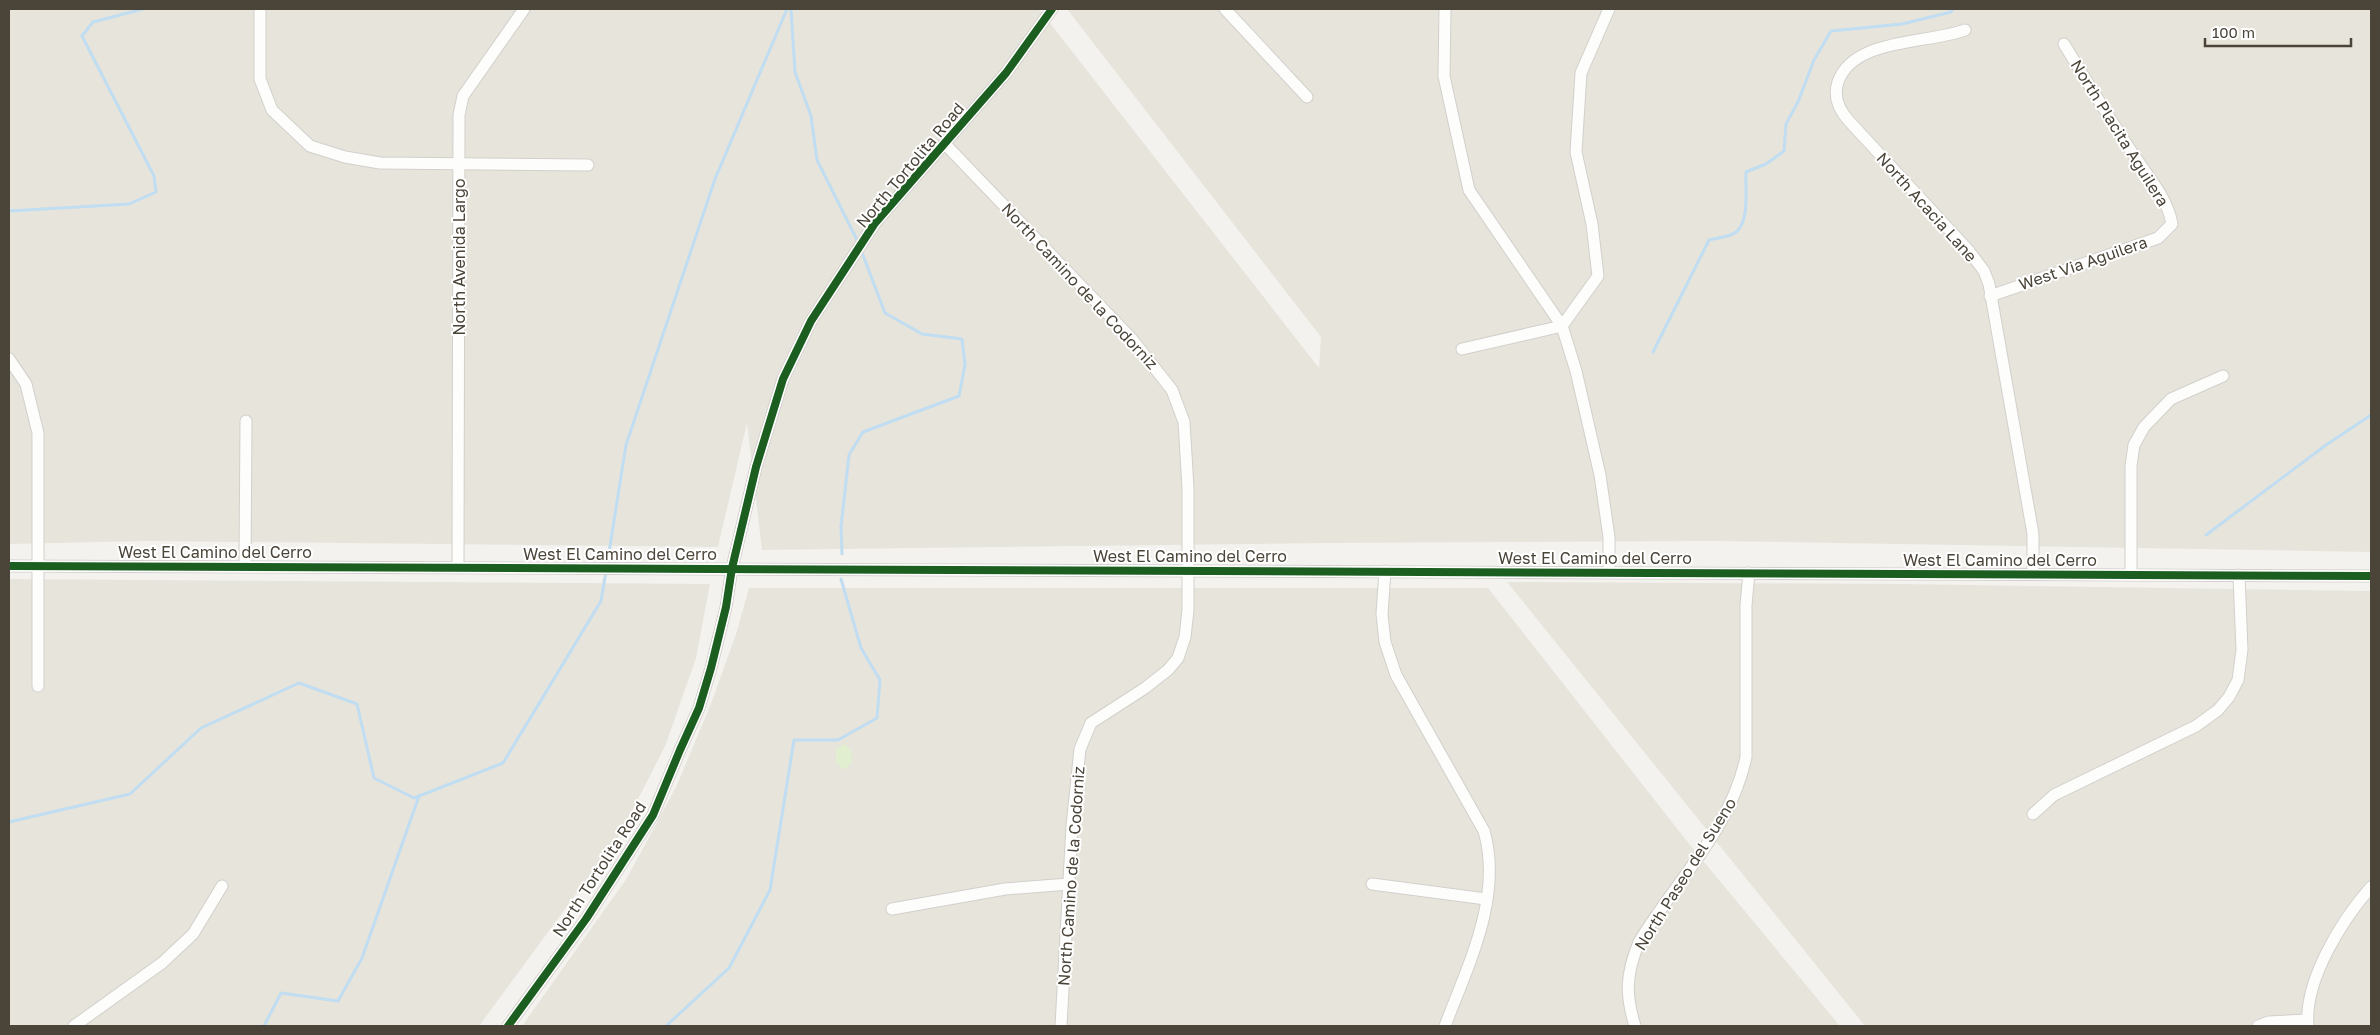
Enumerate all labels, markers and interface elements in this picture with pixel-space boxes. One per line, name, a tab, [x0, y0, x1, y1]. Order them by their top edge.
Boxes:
scale bar	[2205, 15, 2351, 47]
text: 100 m	[2212, 23, 2255, 41]
street label: North Placita Aguilera	[2067, 56, 2173, 210]
street label: North Tortolita Road	[852, 98, 968, 232]
street label: North Acacia Lane	[1873, 148, 1981, 266]
street label: North Avenida Largo	[449, 178, 469, 336]
street label: North Camino de la Codorniz	[998, 199, 1162, 373]
street label: West Via Aguilera	[2016, 232, 2150, 294]
street label: West El Camino del Cerro	[118, 542, 312, 562]
street label: West El Camino del Cerro	[523, 544, 717, 564]
street label: West El Camino del Cerro	[1093, 546, 1287, 566]
street label: West El Camino del Cerro	[1498, 548, 1692, 568]
street label: West El Camino del Cerro	[1903, 550, 2097, 570]
street label: North Camino de la Codorniz	[1053, 766, 1089, 986]
street label: North Paseo del Sueno	[1630, 794, 1740, 954]
street label: North Tortolita Road	[548, 798, 650, 940]

